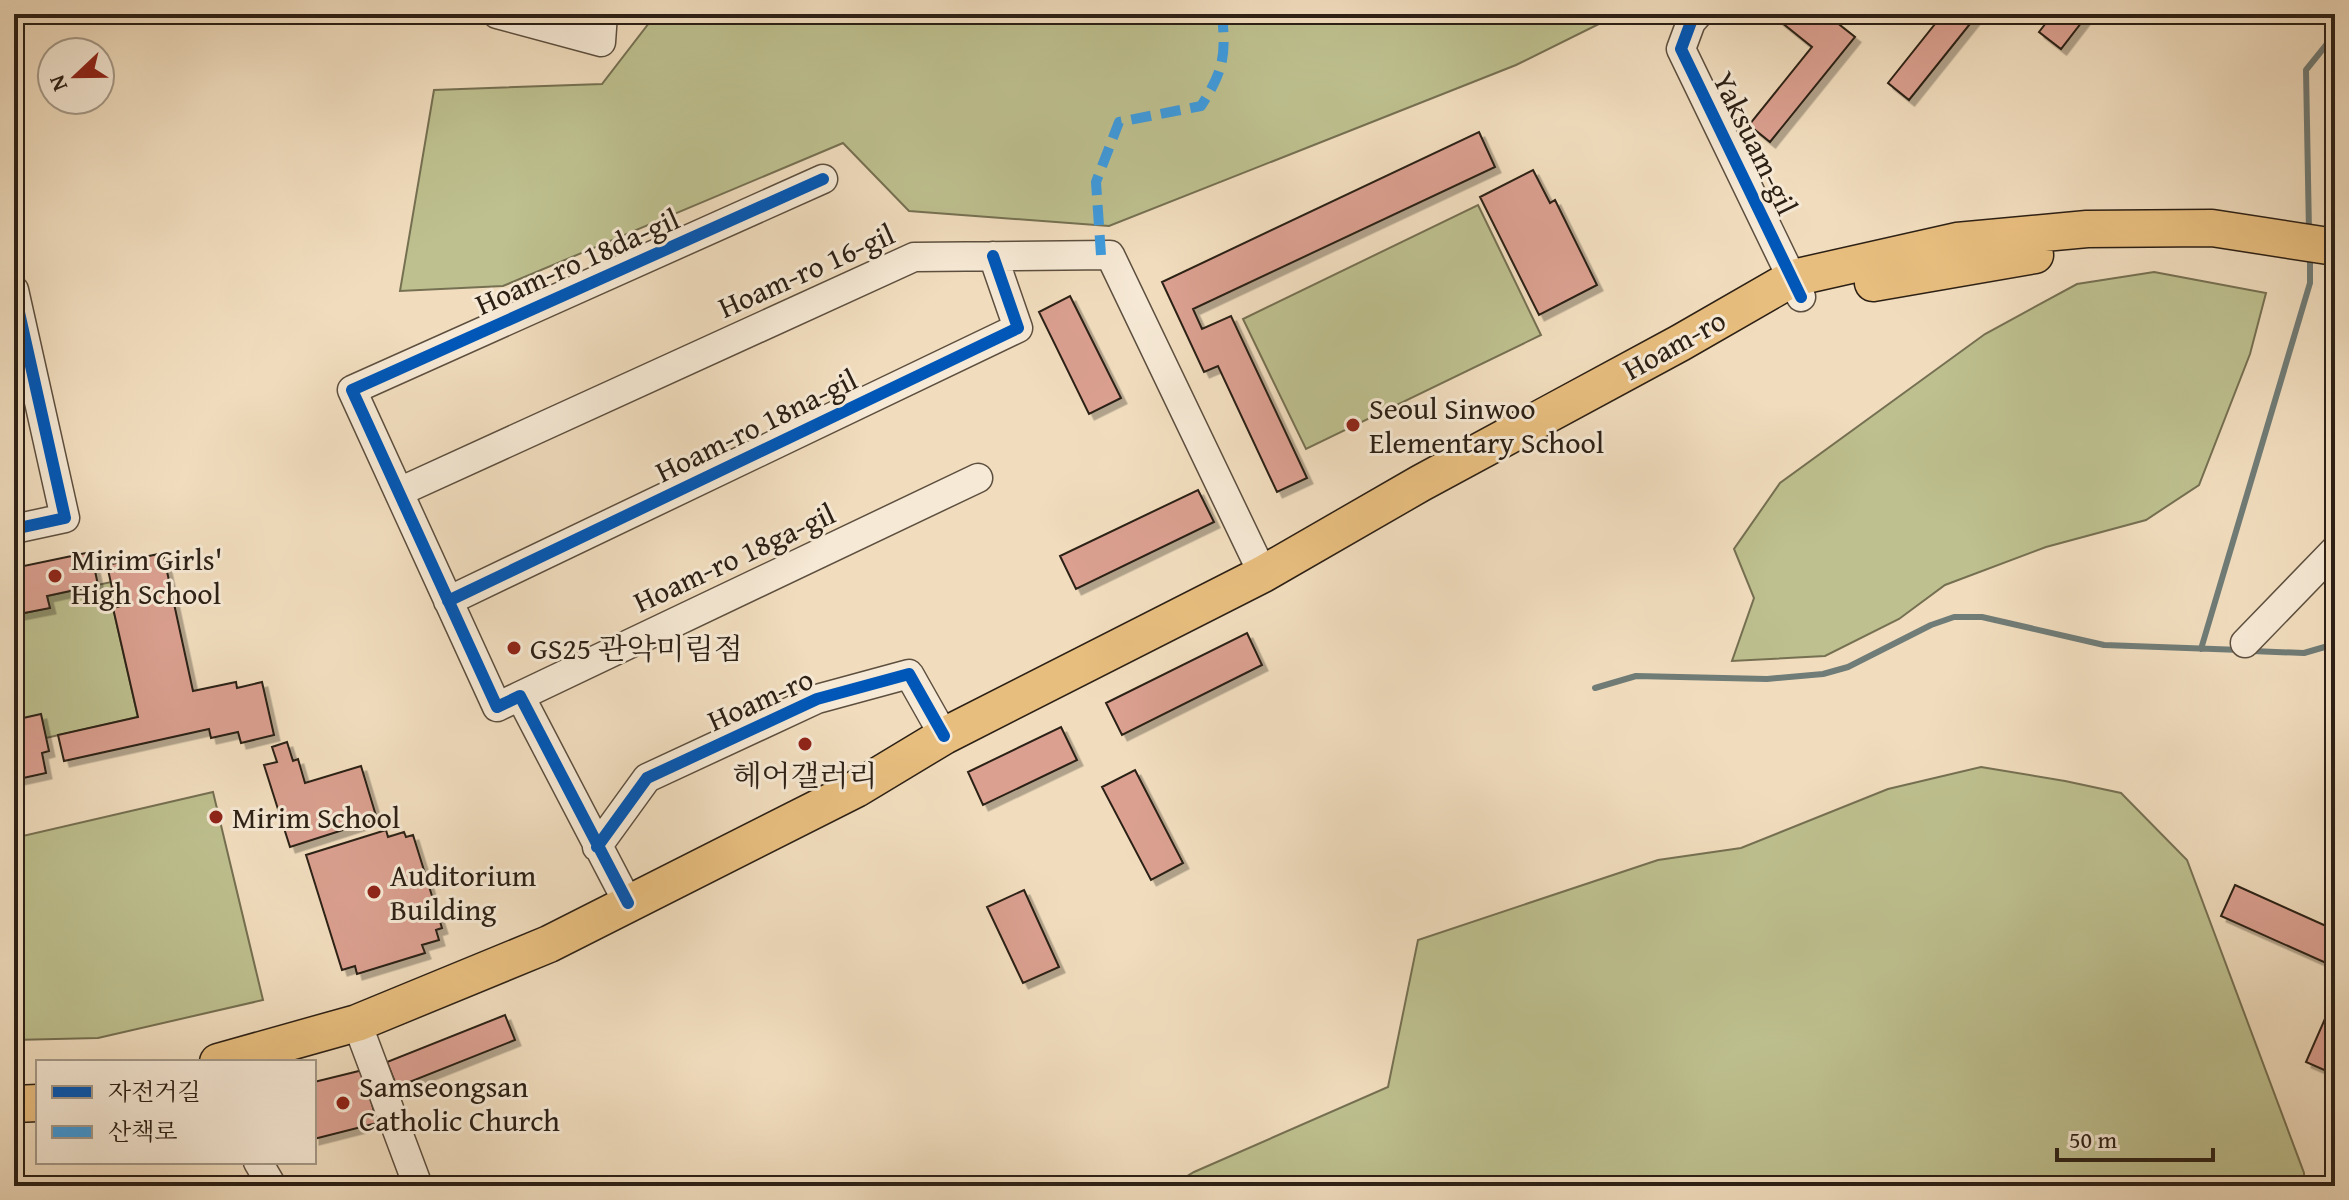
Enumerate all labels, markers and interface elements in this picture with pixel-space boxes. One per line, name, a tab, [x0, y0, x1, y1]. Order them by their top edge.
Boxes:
north arrow	[36, 36, 116, 116]
street label: Yaksuam-gil	[1702, 64, 1810, 222]
text: N	[40, 70, 75, 96]
street label: Hoam-ro 18da-gil	[468, 196, 686, 326]
street label: Hoam-ro 16-gil	[711, 211, 901, 329]
street label: Hoam-ro	[1615, 298, 1733, 390]
street label: Hoam-ro 18na-gil	[647, 357, 865, 493]
place label: Seoul Sinwoo Elementary School	[1369, 386, 1604, 464]
marker: Seoul Sinwoo Elementary School	[1344, 416, 1362, 434]
street label: Hoam-ro 18ga-gil	[626, 491, 842, 623]
place label: Mirim Girls' High School	[71, 537, 222, 615]
marker: Mirim Girls' High School	[46, 567, 64, 585]
place label: GS25 관악미림점	[530, 626, 743, 670]
marker: GS25 관악미림점	[505, 639, 523, 657]
street label: Hoam-ro	[700, 656, 820, 742]
marker: 헤어갤러리	[796, 735, 814, 753]
place label: 헤어갤러리	[733, 753, 877, 797]
place label: Mirim School	[232, 795, 400, 839]
marker: Mirim School	[207, 808, 225, 826]
place label: Auditorium Building	[390, 853, 537, 931]
marker: Auditorium Building	[365, 883, 383, 901]
legend	[36, 1060, 316, 1164]
place label: Samseongsan Catholic Church	[359, 1064, 560, 1142]
text: 자전거길	[108, 1074, 201, 1109]
marker: Samseongsan Catholic Church	[334, 1094, 352, 1112]
scale bar	[2057, 1112, 2213, 1162]
text: 산책로	[108, 1114, 178, 1149]
text: 50 m	[2069, 1122, 2117, 1157]

